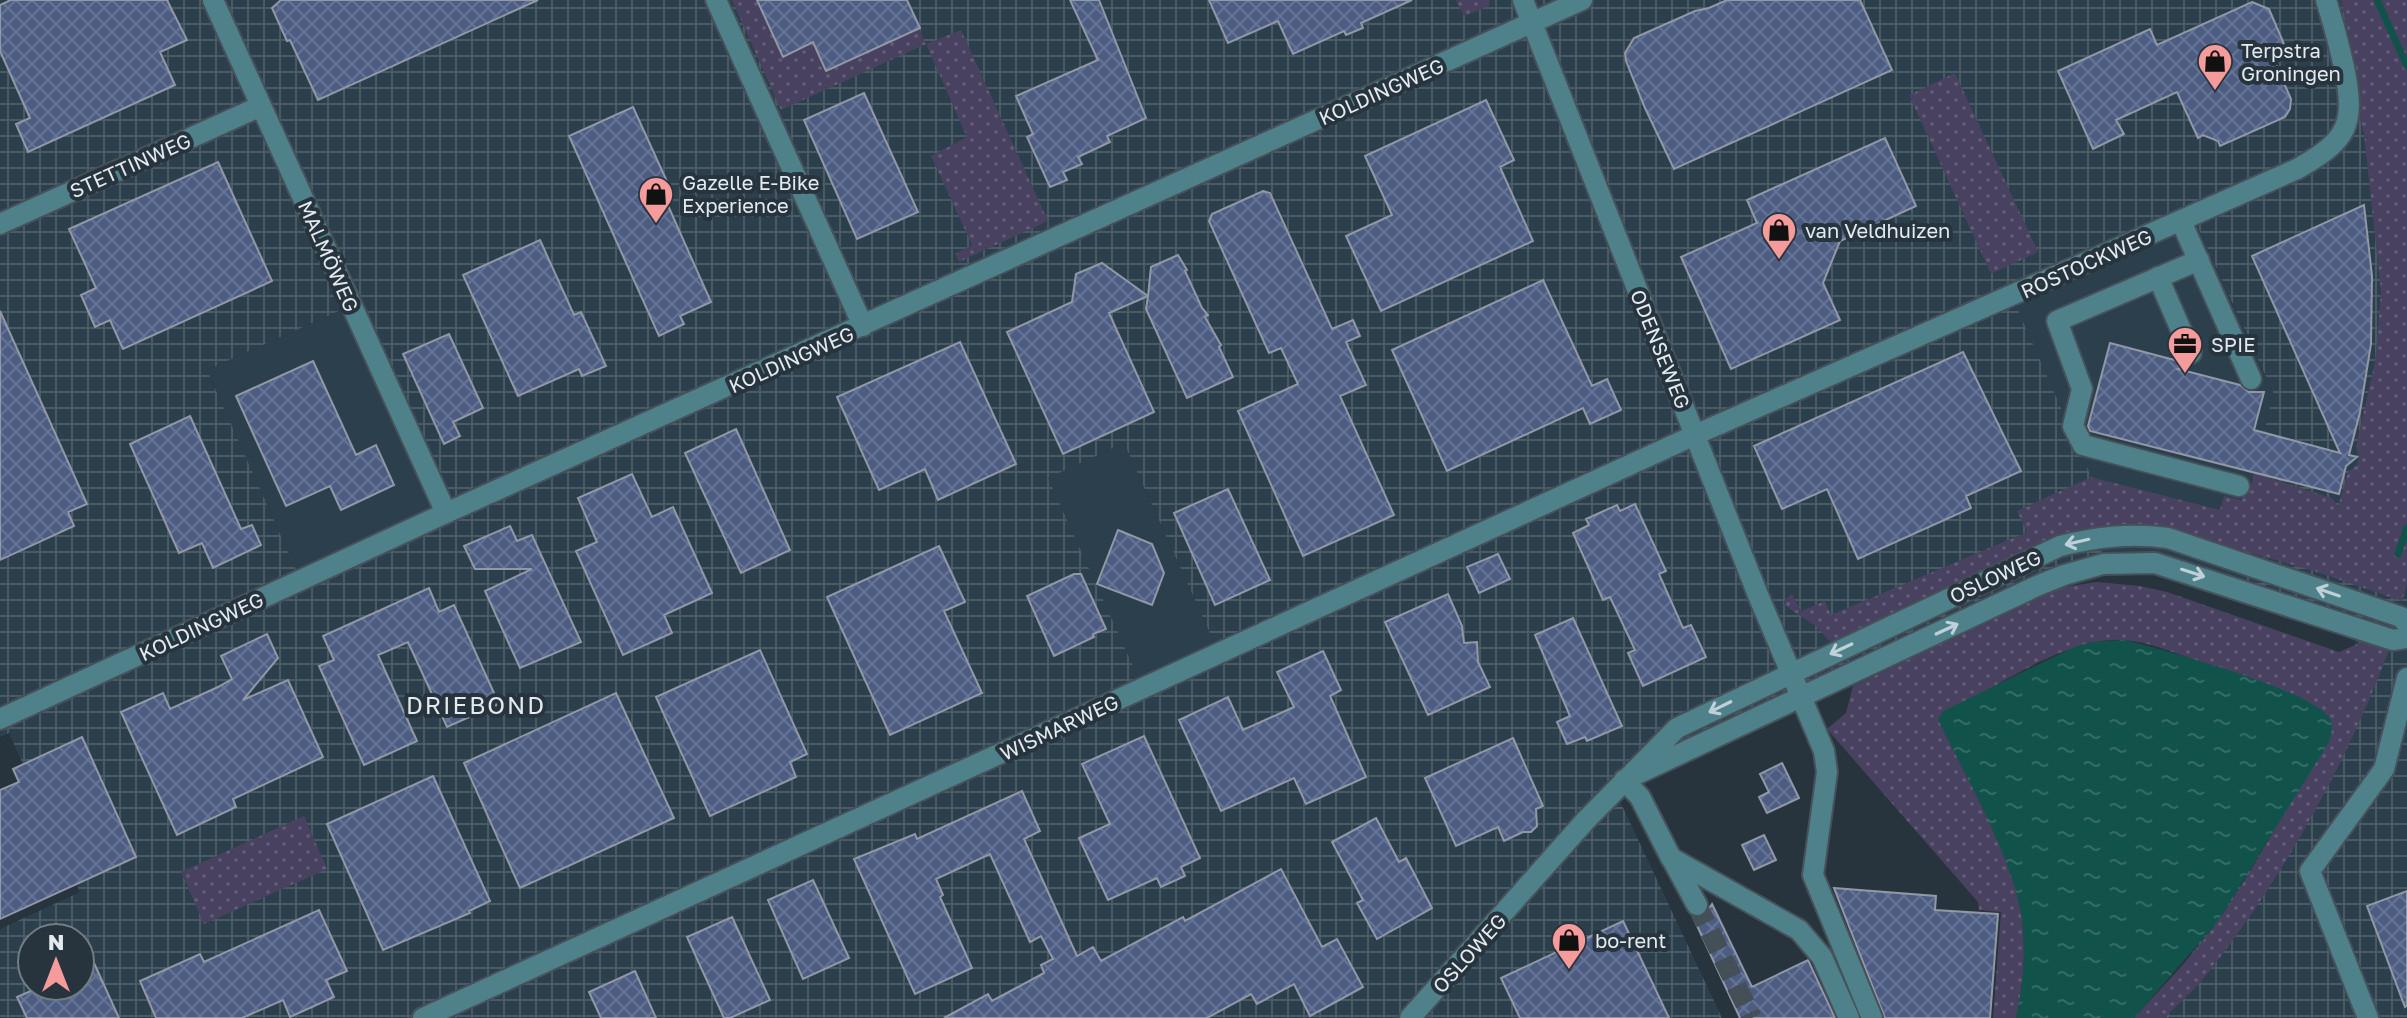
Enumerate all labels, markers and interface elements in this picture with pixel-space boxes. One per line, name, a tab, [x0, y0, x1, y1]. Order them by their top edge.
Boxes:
place label: Terpstra Groningen	[2241, 38, 2341, 85]
shop icon: Terpstra Groningen	[2196, 42, 2234, 92]
street label: KOLDINGWEG	[1315, 53, 1447, 129]
street label: STETTINWEG	[66, 128, 194, 202]
place label: Gazelle E-Bike Experience	[682, 170, 819, 217]
shop icon: Gazelle E-Bike Experience	[637, 175, 675, 225]
street label: MALMÖWEG	[294, 197, 364, 315]
shop icon: van Veldhuizen	[1760, 211, 1798, 261]
place label: van Veldhuizen	[1805, 218, 1950, 242]
street label: ROSTOCKWEG	[2017, 223, 2155, 303]
street label: ODENSEWEG	[1626, 286, 1696, 412]
street label: KOLDINGWEG	[725, 321, 857, 397]
office icon: SPIE	[2166, 325, 2204, 375]
place label: SPIE	[2211, 332, 2255, 356]
one-way arrow	[2065, 535, 2091, 550]
street label: OSLOWEG	[1945, 544, 2045, 608]
one-way arrow	[2179, 566, 2205, 581]
one-way arrow	[2315, 583, 2340, 598]
street label: KOLDINGWEG	[135, 587, 267, 665]
one-way arrow	[1935, 621, 1959, 636]
one-way arrow	[1829, 642, 1853, 657]
street label: WISMARWEG	[996, 689, 1122, 765]
district label: DRIEBOND	[406, 690, 546, 719]
one-way arrow	[1709, 700, 1733, 715]
street label: OSLOWEG	[1427, 908, 1511, 998]
shop icon: bo-rent	[1550, 921, 1588, 971]
north arrow	[16, 922, 96, 1002]
text: N	[48, 928, 64, 955]
place label: bo-rent	[1595, 928, 1666, 952]

